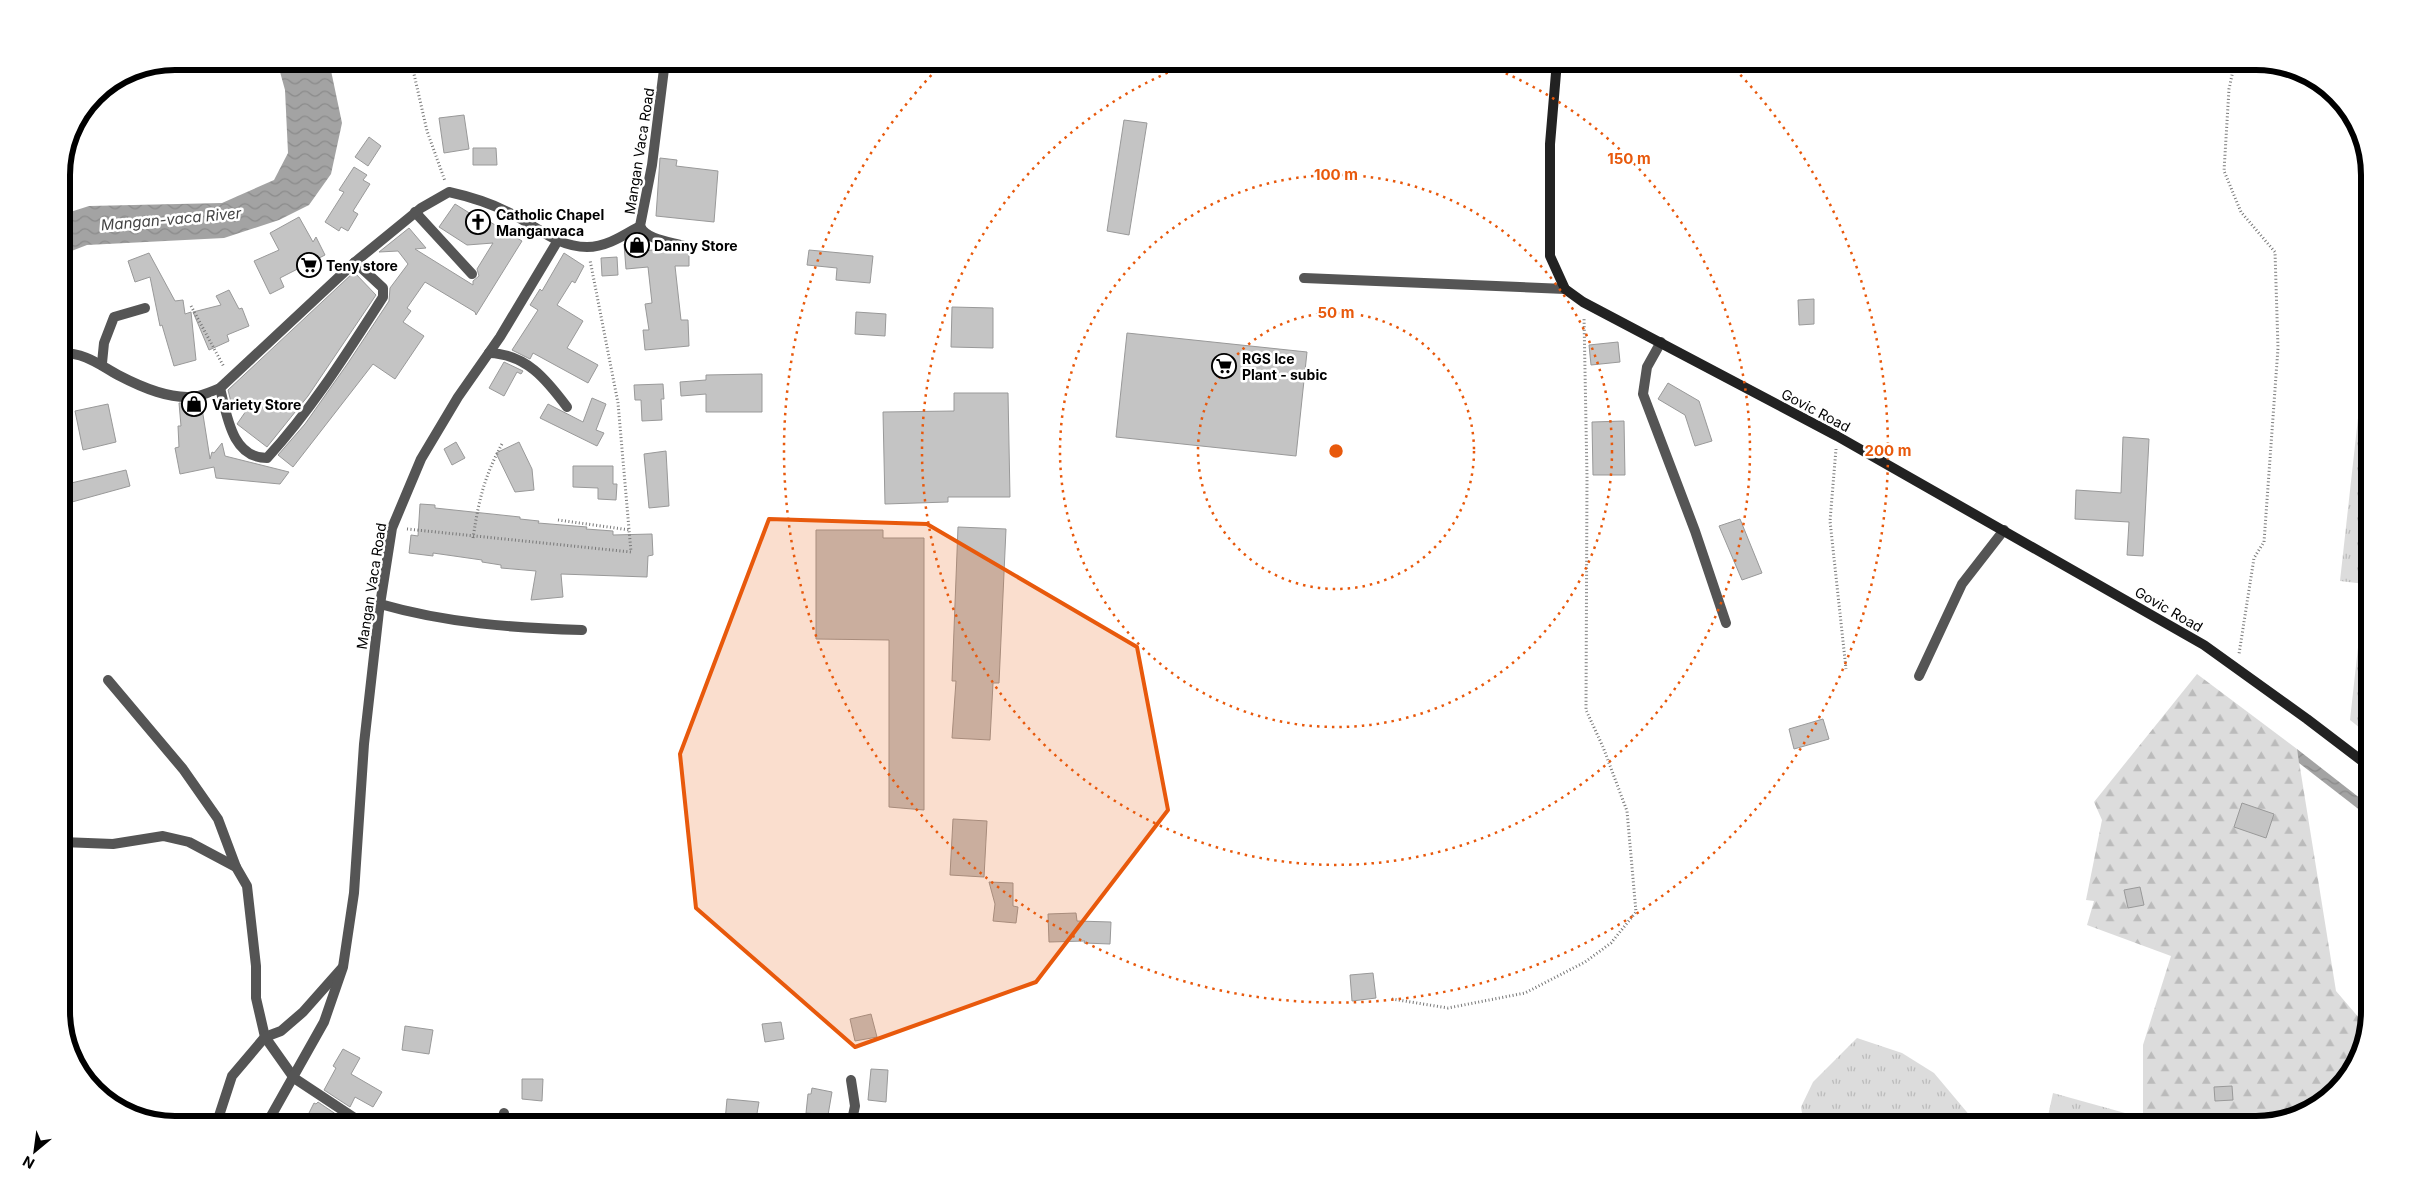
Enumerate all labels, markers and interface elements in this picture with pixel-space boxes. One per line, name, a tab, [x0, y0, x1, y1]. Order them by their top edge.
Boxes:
street label: Mangan Vaca Road	[621, 86, 657, 216]
text: 150 m	[1607, 149, 1651, 168]
text: 100 m	[1314, 165, 1358, 184]
water label: Mangan-vaca River	[100, 203, 242, 235]
place label: Catholic Chapel Manganvaca	[496, 206, 604, 239]
church icon: Catholic Chapel Manganvaca	[465, 209, 491, 235]
shop icon: Danny Store	[624, 232, 650, 258]
place label: Danny Store	[654, 237, 738, 254]
supermarket icon: Teny store	[296, 252, 322, 278]
place label: Teny store	[326, 257, 398, 274]
text: 50 m	[1318, 303, 1354, 322]
place label: RGS Ice Plant - subic	[1242, 350, 1327, 383]
supermarket icon: RGS Ice Plant - subic	[1211, 353, 1237, 379]
street label: Govic Road	[1779, 385, 1853, 435]
shop icon: Variety Store	[181, 391, 207, 417]
place label: Variety Store	[212, 396, 301, 413]
text: 200 m	[1865, 441, 1911, 460]
centre of rings	[1327, 442, 1345, 460]
street label: Mangan Vaca Road	[353, 521, 389, 651]
street label: Govic Road	[2132, 583, 2206, 635]
north arrow	[10, 1126, 60, 1176]
text: N	[20, 1153, 37, 1173]

